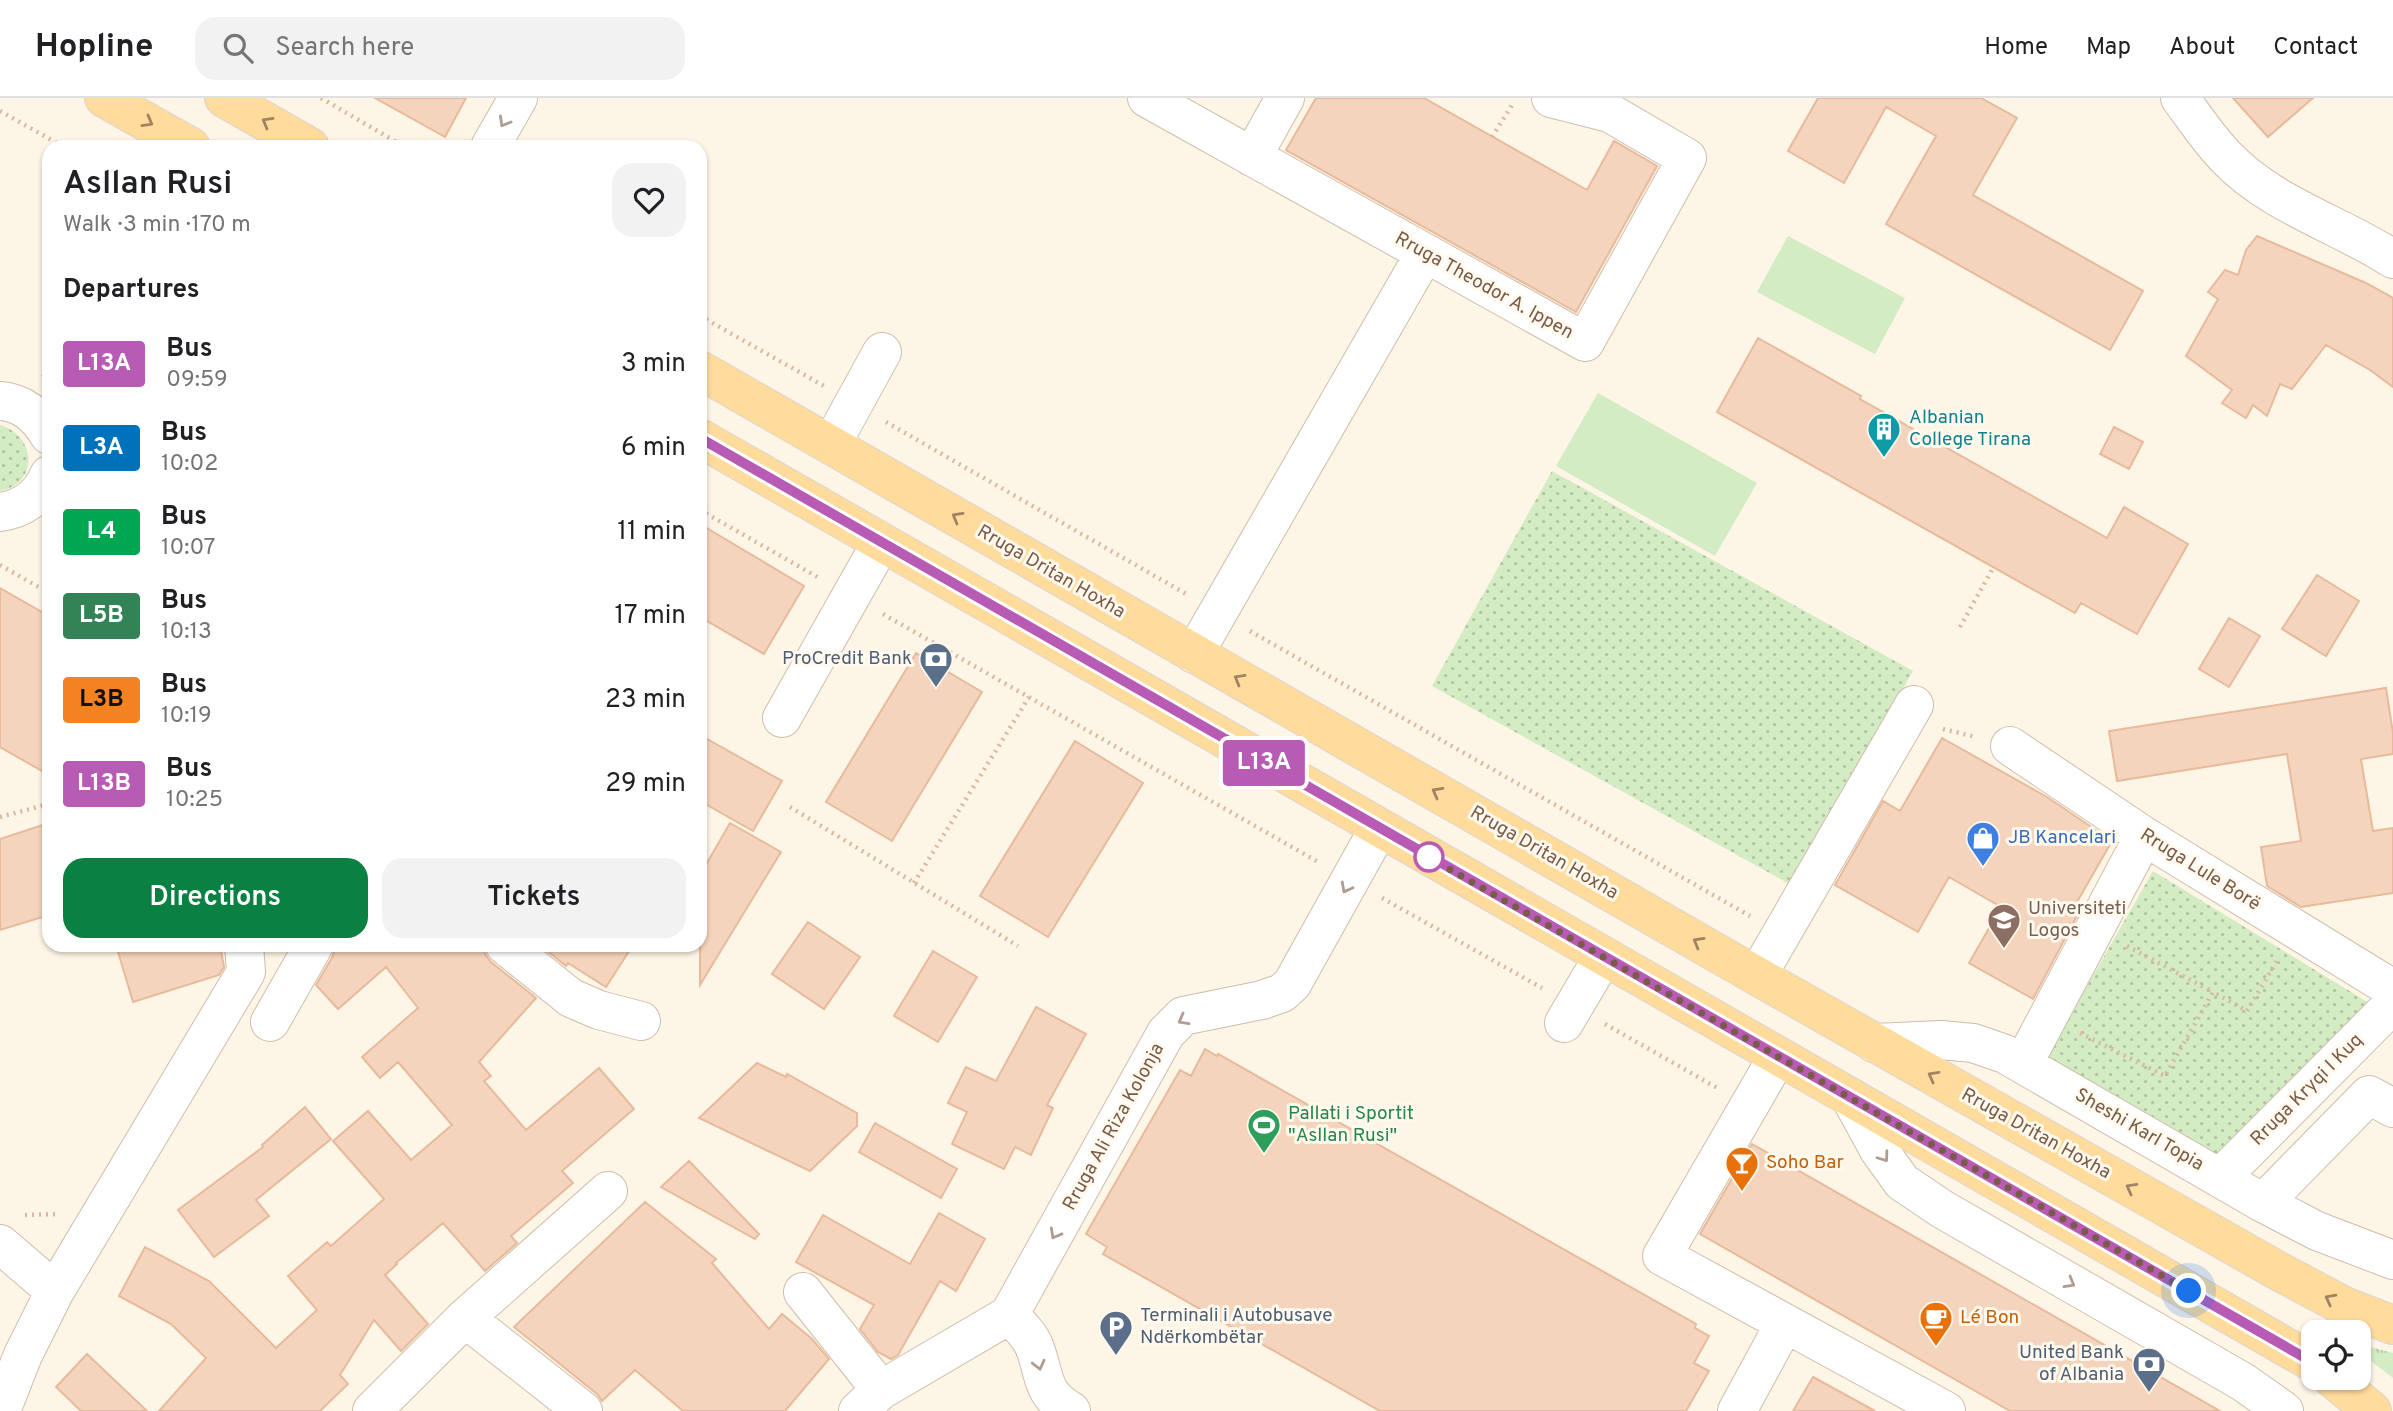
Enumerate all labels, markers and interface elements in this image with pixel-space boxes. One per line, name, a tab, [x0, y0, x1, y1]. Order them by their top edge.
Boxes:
search box	[195, 17, 685, 80]
text: Hopline	[35, 27, 153, 69]
icon: search	[219, 29, 257, 67]
text: Search here	[275, 32, 414, 65]
text: Home	[1984, 33, 2048, 63]
text: Map	[2086, 33, 2131, 63]
text: About	[2169, 33, 2235, 63]
text: Contact	[2273, 33, 2358, 63]
one-way arrow	[140, 114, 153, 127]
one-way arrow	[499, 115, 512, 128]
one-way arrow	[261, 118, 274, 131]
button: heart	[612, 163, 686, 237]
text: Asllan Rusi	[63, 164, 232, 206]
text: Walk · 3 min · 170 m	[63, 211, 251, 240]
street label: Rruga Theodor A. Ippen	[1390, 227, 1578, 345]
text: Departures	[63, 274, 200, 307]
text: Bus	[166, 333, 212, 366]
text: 3 min	[621, 348, 686, 381]
text: L13A	[77, 349, 131, 379]
text: 09:59	[166, 366, 228, 395]
place label: Albanian College Tirana	[1909, 406, 2031, 452]
building icon: Albanian College Tirana	[1865, 410, 1903, 459]
text: Bus	[161, 417, 207, 450]
text: 6 min	[621, 432, 686, 465]
text: L3A	[79, 433, 124, 463]
text: 10:02	[161, 450, 218, 479]
text: Bus	[161, 501, 207, 534]
one-way arrow	[951, 513, 964, 526]
text: 11 min	[617, 516, 686, 549]
text: L4	[87, 517, 116, 547]
street label: Rruga Dritan Hoxha	[972, 520, 1130, 624]
text: 10:07	[161, 534, 216, 563]
text: Bus	[161, 585, 207, 618]
text: 17 min	[614, 600, 686, 633]
text: L5B	[79, 601, 124, 631]
text: 10:13	[161, 618, 212, 647]
bank icon: ProCredit Bank	[917, 640, 955, 689]
place label: ProCredit Bank	[782, 647, 912, 671]
text: Bus	[161, 669, 207, 702]
one-way arrow	[1234, 674, 1246, 687]
text: 23 min	[605, 684, 686, 717]
text: L3B	[79, 685, 124, 715]
text: 10:19	[161, 702, 212, 731]
line badge: L13A	[1215, 740, 1313, 786]
text: L13A	[1237, 748, 1291, 778]
text: Bus	[166, 753, 212, 786]
text: 29 min	[605, 768, 686, 801]
text: L13B	[77, 769, 131, 799]
text: 10:25	[166, 786, 223, 815]
one-way arrow	[1431, 787, 1444, 800]
street label: Rruga Dritan Hoxha	[1465, 801, 1623, 905]
shop icon: JB Kancelari	[1964, 819, 2002, 868]
street label: Rruga Lule Borë	[2135, 823, 2265, 917]
place label: JB Kancelari	[2008, 826, 2116, 850]
unlabelled marker	[1414, 842, 1444, 872]
button: Directions	[63, 858, 368, 938]
button: Tickets	[382, 858, 686, 938]
one-way arrow	[1341, 881, 1354, 893]
place label: Universiteti Logos	[2028, 897, 2126, 943]
school or university icon: Universiteti Logos	[1985, 901, 2023, 950]
one-way arrow	[1692, 937, 1705, 950]
one-way arrow	[1177, 1012, 1190, 1025]
street label: Rruga Kryqi I Kuq	[2246, 1029, 2368, 1151]
street label: Rruga Ali Riza Kolonja	[1058, 1039, 1170, 1215]
one-way arrow	[1928, 1071, 1941, 1084]
street label: Rruga Dritan Hoxha	[1957, 1083, 2115, 1185]
street label: Sheshi Karl Topia	[2070, 1083, 2208, 1177]
place label: Pallati i Sportit "Asllan Rusi"	[1288, 1102, 1414, 1148]
sports icon: Pallati i Sportit "Asllan Rusi"	[1245, 1106, 1283, 1155]
bar icon: Soho Bar	[1723, 1144, 1761, 1193]
one-way arrow	[1875, 1149, 1888, 1161]
place label: Soho Bar	[1766, 1151, 1845, 1175]
one-way arrow	[2126, 1183, 2139, 1196]
one-way arrow	[1050, 1227, 1063, 1239]
your location	[2171, 1273, 2206, 1308]
one-way arrow	[2063, 1275, 2076, 1288]
one-way arrow	[2325, 1294, 2337, 1307]
cafe icon: Lé Bon	[1917, 1299, 1955, 1348]
place label: Terminali i Autobusave Ndërkombëtar	[1140, 1304, 1333, 1350]
place label: Lé Bon	[1960, 1306, 2019, 1330]
parking icon: Terminali i Autobusave Ndërkombëtar	[1097, 1308, 1135, 1357]
map controls	[2301, 1320, 2371, 1390]
button: locate	[2301, 1320, 2371, 1390]
place label: United Bank of Albania	[2019, 1341, 2124, 1387]
bank icon: United Bank of Albania	[2130, 1345, 2168, 1394]
one-way arrow	[1031, 1358, 1045, 1370]

